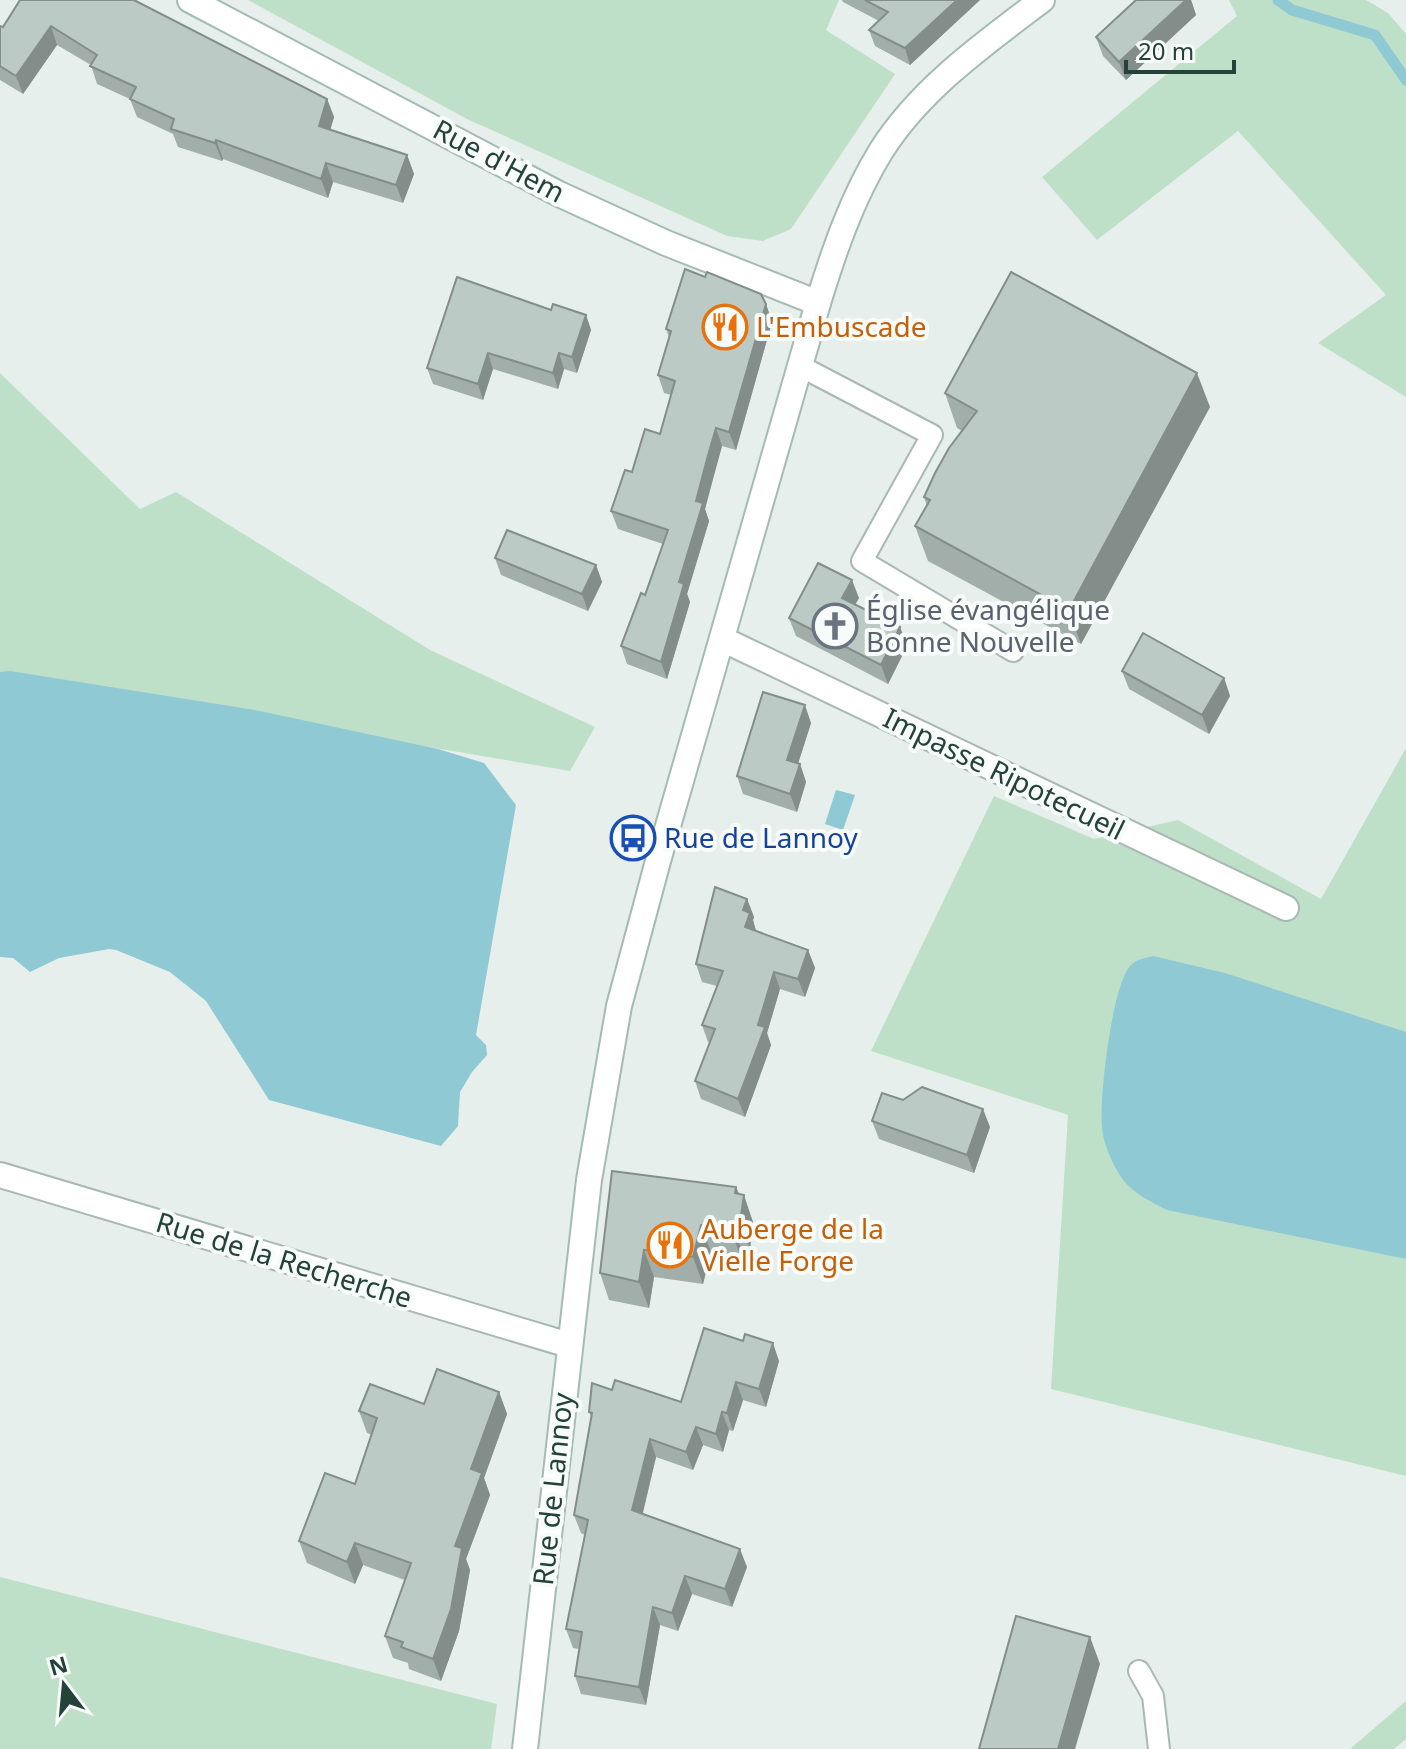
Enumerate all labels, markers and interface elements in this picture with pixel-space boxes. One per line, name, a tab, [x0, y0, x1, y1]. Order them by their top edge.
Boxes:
scale bar	[1126, 24, 1234, 74]
text: 20 m	[1138, 34, 1194, 67]
street label: Rue d'Hem	[427, 110, 572, 211]
restaurant icon: L'Embuscade	[701, 303, 749, 351]
place label: L'Embuscade	[756, 307, 927, 345]
place label: Église évangélique Bonne Nouvelle	[866, 590, 1110, 660]
church icon: Église évangélique Bonne Nouvelle	[811, 602, 859, 650]
street label: Impasse Ripotecueil	[877, 698, 1131, 848]
bus stop icon: Rue de Lannoy	[609, 814, 657, 862]
place label: Rue de Lannoy	[664, 818, 858, 856]
street label: Rue de la Recherche	[152, 1202, 417, 1316]
place label: Auberge de la Vielle Forge	[701, 1209, 884, 1279]
restaurant icon: Auberge de la Vielle Forge	[646, 1221, 694, 1269]
street label: Rue de Lannoy	[523, 1390, 581, 1587]
north arrow	[24, 1645, 104, 1725]
text: N	[45, 1648, 71, 1682]

